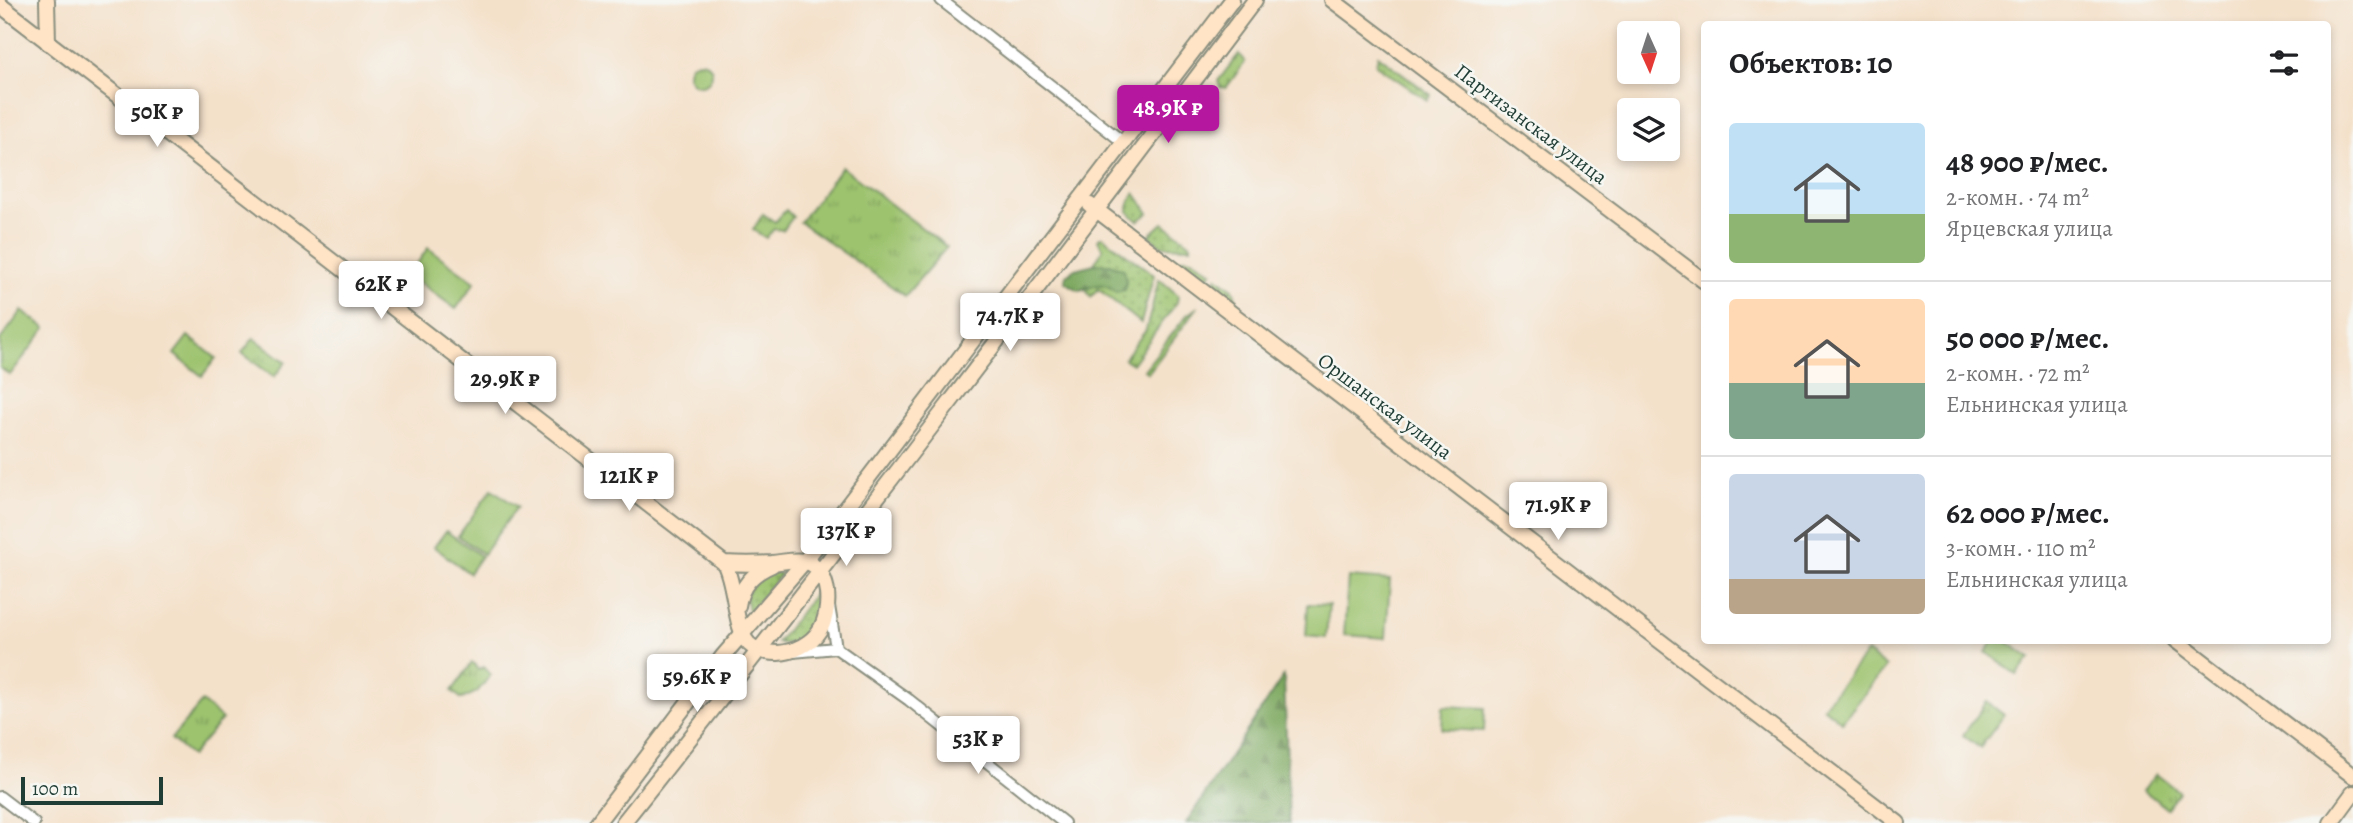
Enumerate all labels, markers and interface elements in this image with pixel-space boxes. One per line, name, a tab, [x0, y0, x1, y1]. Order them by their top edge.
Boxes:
north arrow	[1617, 21, 1680, 84]
map controls	[1617, 21, 1680, 161]
text: Объектов: 10	[1729, 43, 1892, 83]
icon: filters	[2265, 44, 2303, 82]
street label: Партизанская улица	[1449, 57, 1614, 191]
pin: 48.9K ₽	[1103, 86, 1233, 145]
pin: 50K ₽	[108, 90, 206, 149]
text: 48.9K ₽	[1133, 92, 1203, 123]
text: 50K ₽	[131, 96, 183, 127]
button: layers	[1617, 98, 1680, 161]
text: 48 900 ₽/мес.	[1946, 142, 2109, 182]
icon: home	[1785, 151, 1869, 235]
text: 2-комн. · 74 m²	[1946, 182, 2089, 213]
text: Ярцевская улица	[1946, 213, 2113, 244]
pin: 62K ₽	[332, 262, 430, 321]
text: 62K ₽	[355, 268, 407, 299]
pin: 74.7K ₽	[945, 294, 1075, 353]
text: 74.7K ₽	[976, 300, 1044, 331]
text: 50 000 ₽/мес.	[1946, 318, 2109, 358]
icon: home	[1785, 327, 1869, 411]
street label: Оршанская улица	[1312, 346, 1458, 466]
pin: 29.9K ₽	[440, 356, 570, 416]
text: 2-комн. · 72 m²	[1946, 358, 2090, 389]
text: 29.9K ₽	[470, 363, 540, 394]
text: Ельнинская улица	[1946, 389, 2128, 420]
pin: 121K ₽	[572, 454, 686, 513]
text: 121K ₽	[600, 460, 658, 491]
pin: 71.9K ₽	[1493, 482, 1623, 542]
text: 71.9K ₽	[1525, 489, 1591, 520]
text: 62 000 ₽/мес.	[1946, 493, 2110, 533]
icon: home	[1785, 502, 1869, 586]
pin: 137K ₽	[789, 508, 903, 568]
text: 137K ₽	[817, 515, 875, 546]
text: 3-комн. · 110 m²	[1946, 533, 2096, 564]
text: Ельнинская улица	[1946, 564, 2128, 595]
pin: 59.6K ₽	[632, 654, 762, 714]
text: 59.6K ₽	[663, 661, 731, 692]
pin: 53K ₽	[929, 716, 1027, 776]
text: 53K ₽	[953, 723, 1003, 754]
scale bar	[21, 774, 163, 806]
text: 100 m	[32, 776, 78, 802]

